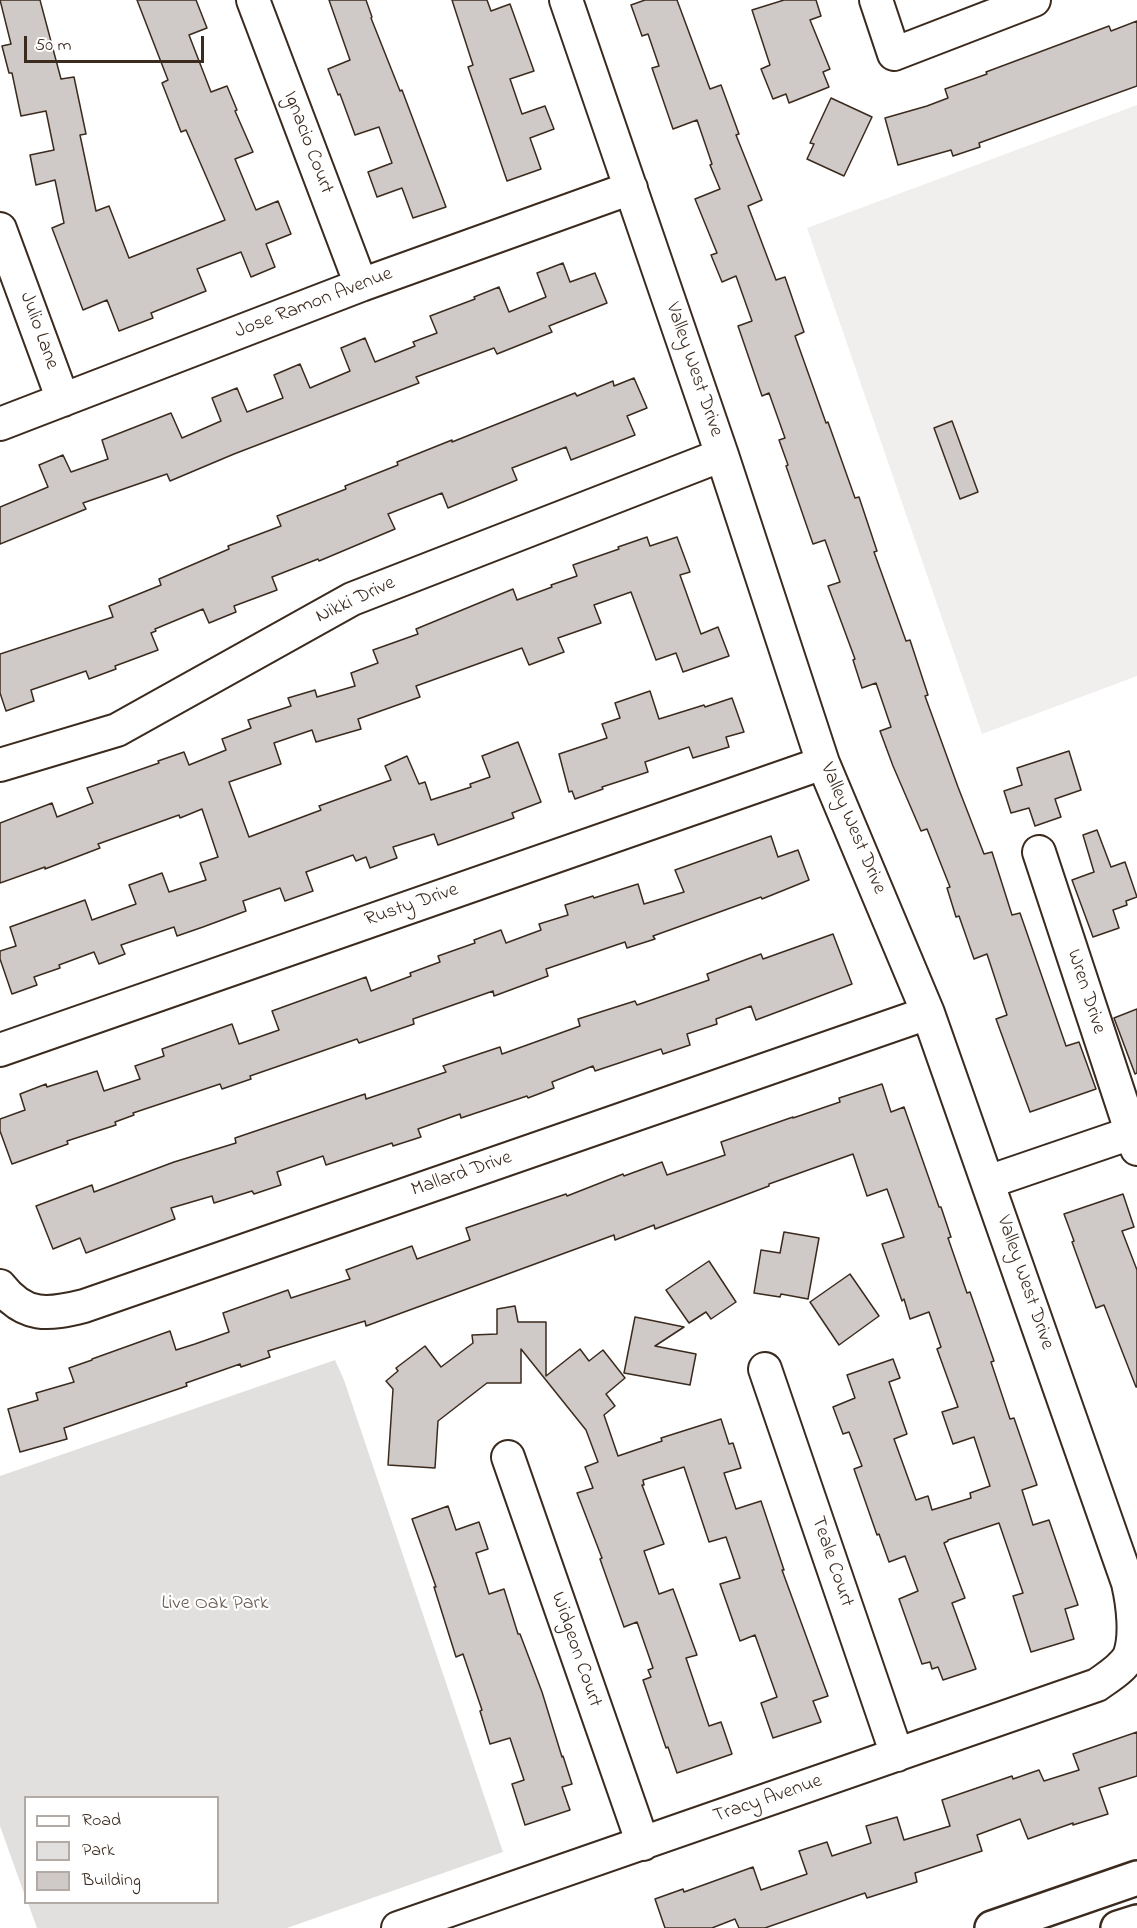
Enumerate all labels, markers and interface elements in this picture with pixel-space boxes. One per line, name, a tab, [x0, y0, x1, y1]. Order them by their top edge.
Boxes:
scale bar	[27, 24, 207, 62]
text: 50 m	[35, 33, 72, 59]
street label: Ignacio Court	[276, 88, 338, 198]
street label: Jose Ramon Avenue	[232, 263, 396, 345]
street label: Julio Lane	[13, 289, 63, 373]
street label: Valley West Drive	[659, 300, 727, 440]
street label: Nikki Drive	[312, 572, 400, 630]
street label: Valley West Drive	[814, 760, 890, 898]
street label: Rusty Drive	[362, 879, 462, 933]
street label: Wren Drive	[1060, 947, 1110, 1037]
street label: Mallard Drive	[409, 1147, 515, 1203]
street label: Valley West Drive	[990, 1213, 1058, 1353]
street label: Teale Court	[804, 1514, 858, 1610]
street label: Widgeon Court	[544, 1589, 606, 1711]
park label: Live Oak Park	[161, 1593, 269, 1617]
street label: Tracy Avenue	[711, 1770, 825, 1830]
legend	[24, 1796, 219, 1904]
text: Road	[82, 1808, 121, 1834]
text: Park	[82, 1838, 115, 1864]
text: Building	[82, 1868, 141, 1894]

